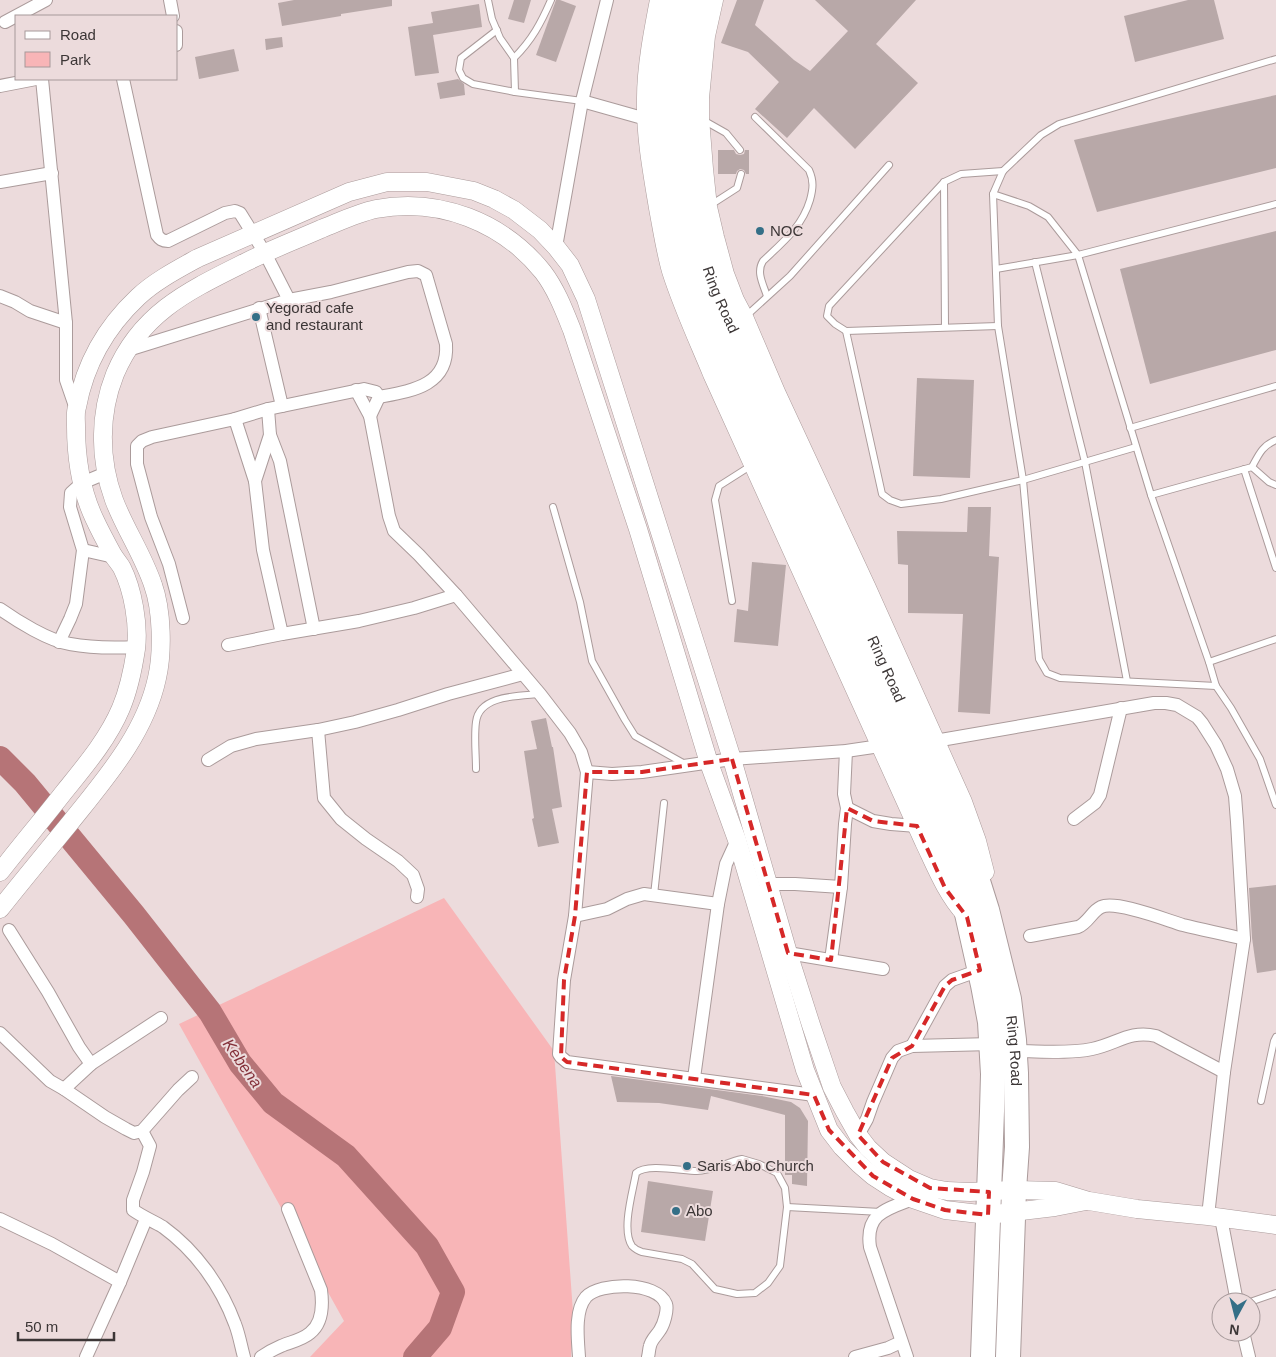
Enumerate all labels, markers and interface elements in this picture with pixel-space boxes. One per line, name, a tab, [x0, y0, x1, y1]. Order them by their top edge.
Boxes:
legend	[15, 15, 178, 80]
text: Road	[60, 26, 96, 43]
text: Park	[60, 51, 91, 68]
place label: NOC	[770, 222, 804, 239]
marker: NOC	[754, 225, 766, 237]
street label: Ring Road	[700, 264, 743, 335]
place label: Yegorad cafe and restaurant	[266, 299, 364, 333]
marker: Yegorad cafe and restaurant	[250, 311, 262, 323]
street label: Ring Road	[864, 633, 909, 705]
street label: Ring Road	[1003, 1014, 1025, 1086]
water label: Kebena	[220, 1036, 265, 1091]
place label: Saris Abo Church	[697, 1157, 814, 1174]
marker: Saris Abo Church	[681, 1160, 693, 1172]
place label: Abo	[686, 1202, 713, 1219]
marker: Abo	[670, 1205, 682, 1217]
north arrow	[1211, 1292, 1261, 1342]
scale bar	[18, 1310, 114, 1342]
text: 50 m	[25, 1318, 58, 1335]
text: N	[1228, 1321, 1240, 1338]

